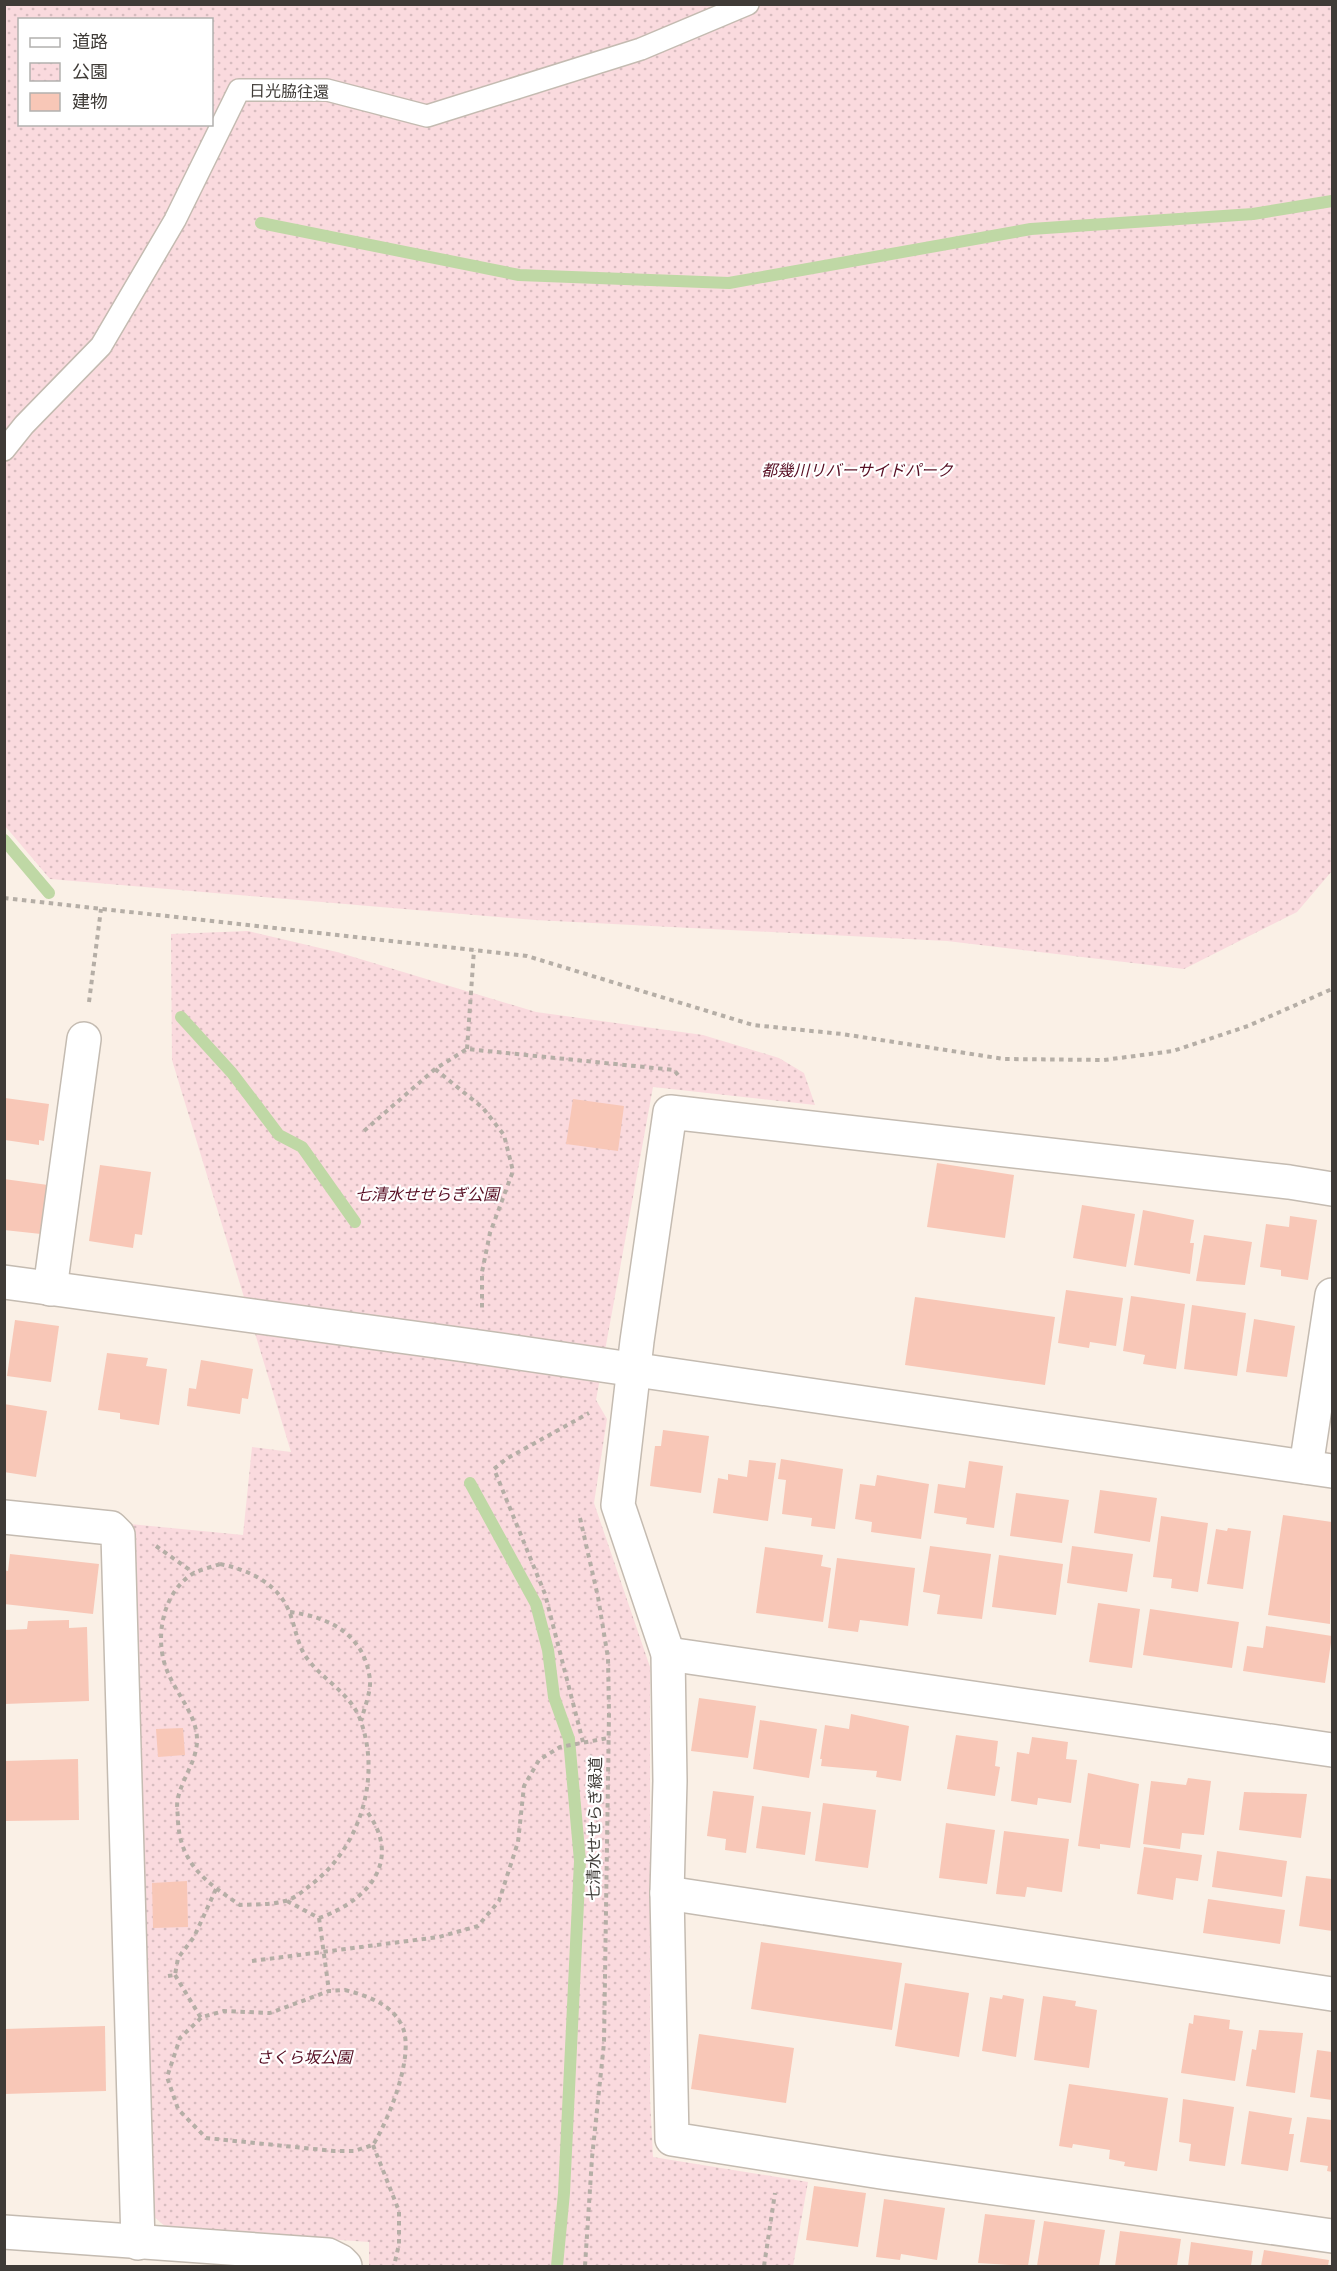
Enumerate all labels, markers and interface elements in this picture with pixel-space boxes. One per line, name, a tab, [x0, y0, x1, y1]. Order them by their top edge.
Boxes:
legend	[18, 18, 213, 126]
text: 道路	[72, 32, 108, 52]
text: 公園	[72, 62, 108, 82]
street label: 日光脇往還	[249, 82, 329, 101]
text: 建物	[72, 92, 108, 112]
park label: 都幾川リバーサイドパーク	[761, 462, 954, 479]
park label: 七清水せせらぎ公園	[355, 1186, 501, 1203]
street label: 七清水せせらぎ緑道	[585, 1757, 604, 1901]
park label: さくら坂公園	[256, 2049, 354, 2066]

